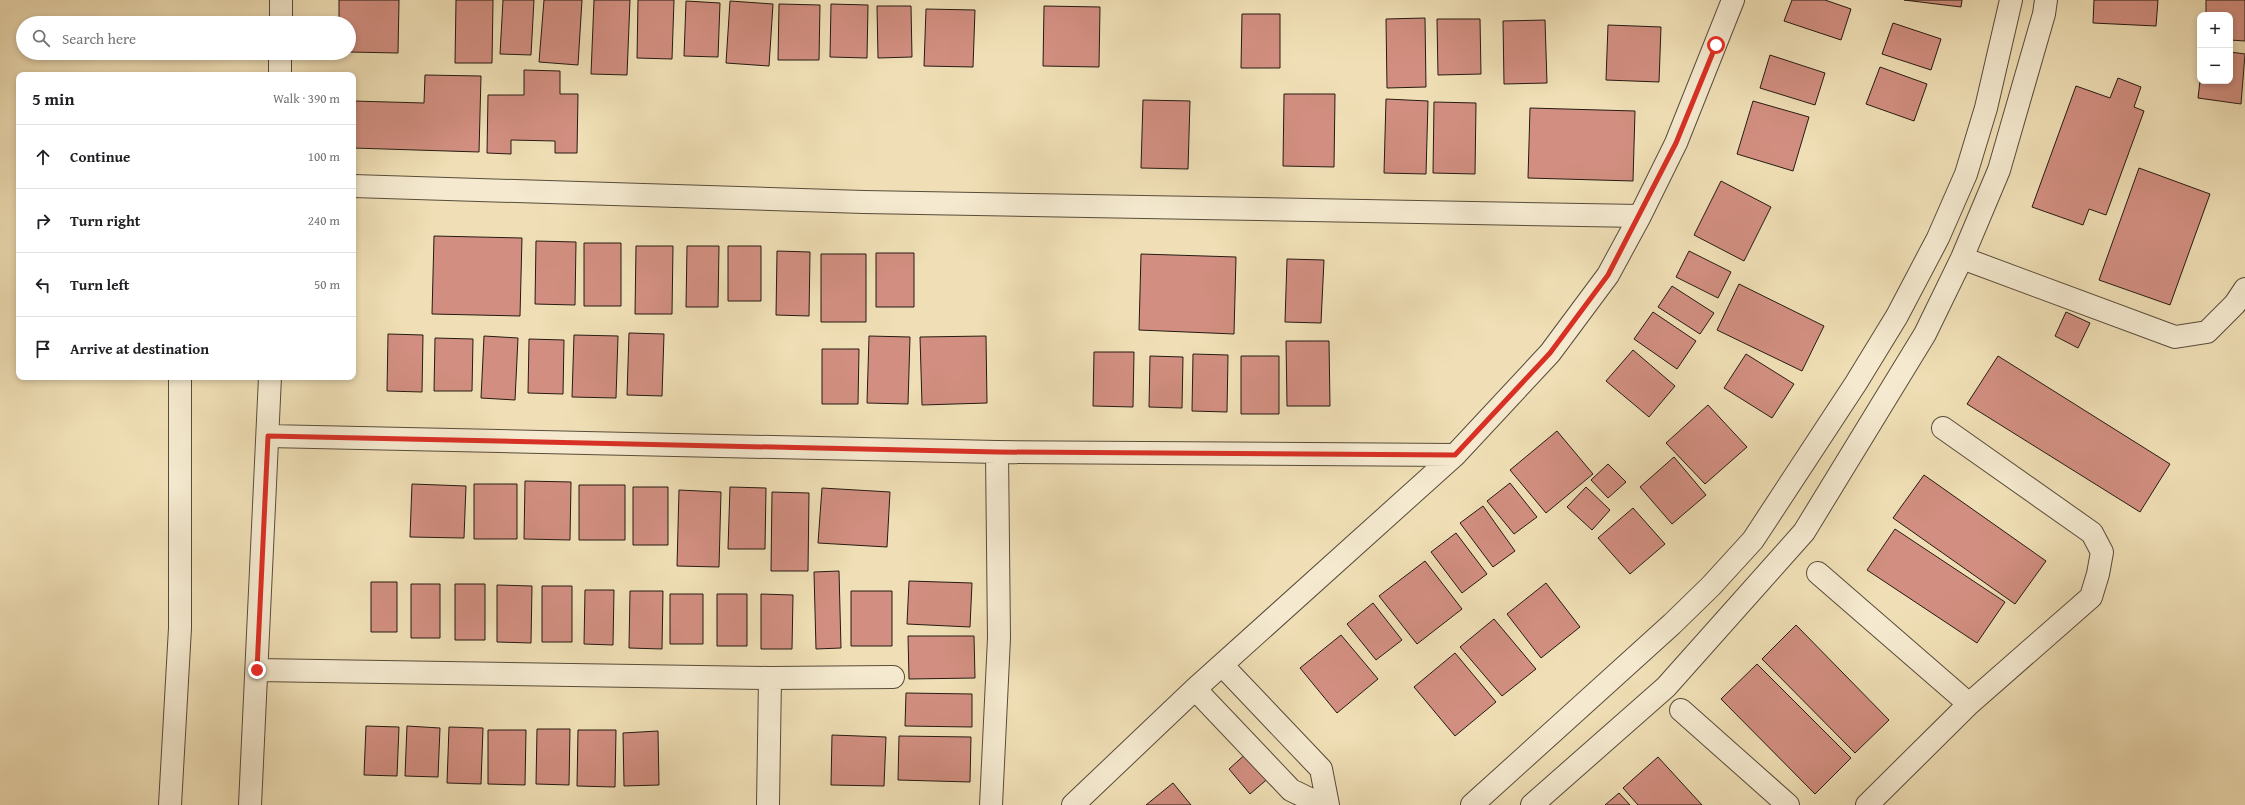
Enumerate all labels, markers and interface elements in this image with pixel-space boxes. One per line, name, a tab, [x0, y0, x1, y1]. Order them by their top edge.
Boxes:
map controls	[2197, 12, 2233, 84]
button: +	[2197, 12, 2233, 48]
search box	[16, 16, 356, 60]
icon: search	[30, 27, 52, 49]
text: Search here	[62, 28, 136, 49]
route start	[1707, 36, 1725, 54]
button: −	[2197, 48, 2233, 84]
text: 5 min	[32, 86, 74, 111]
text: Walk · 390 m	[273, 89, 340, 108]
icon: ahead	[32, 146, 54, 168]
text: Continue	[70, 146, 131, 167]
text: 100 m	[308, 147, 340, 166]
icon: right	[32, 210, 54, 232]
text: Turn right	[70, 210, 141, 231]
text: 240 m	[308, 211, 340, 230]
icon: left	[32, 274, 54, 296]
text: Turn left	[70, 274, 129, 295]
text: 50 m	[314, 275, 340, 294]
icon: arrive	[32, 338, 54, 360]
text: Arrive at destination	[70, 338, 209, 359]
route end	[248, 661, 266, 679]

